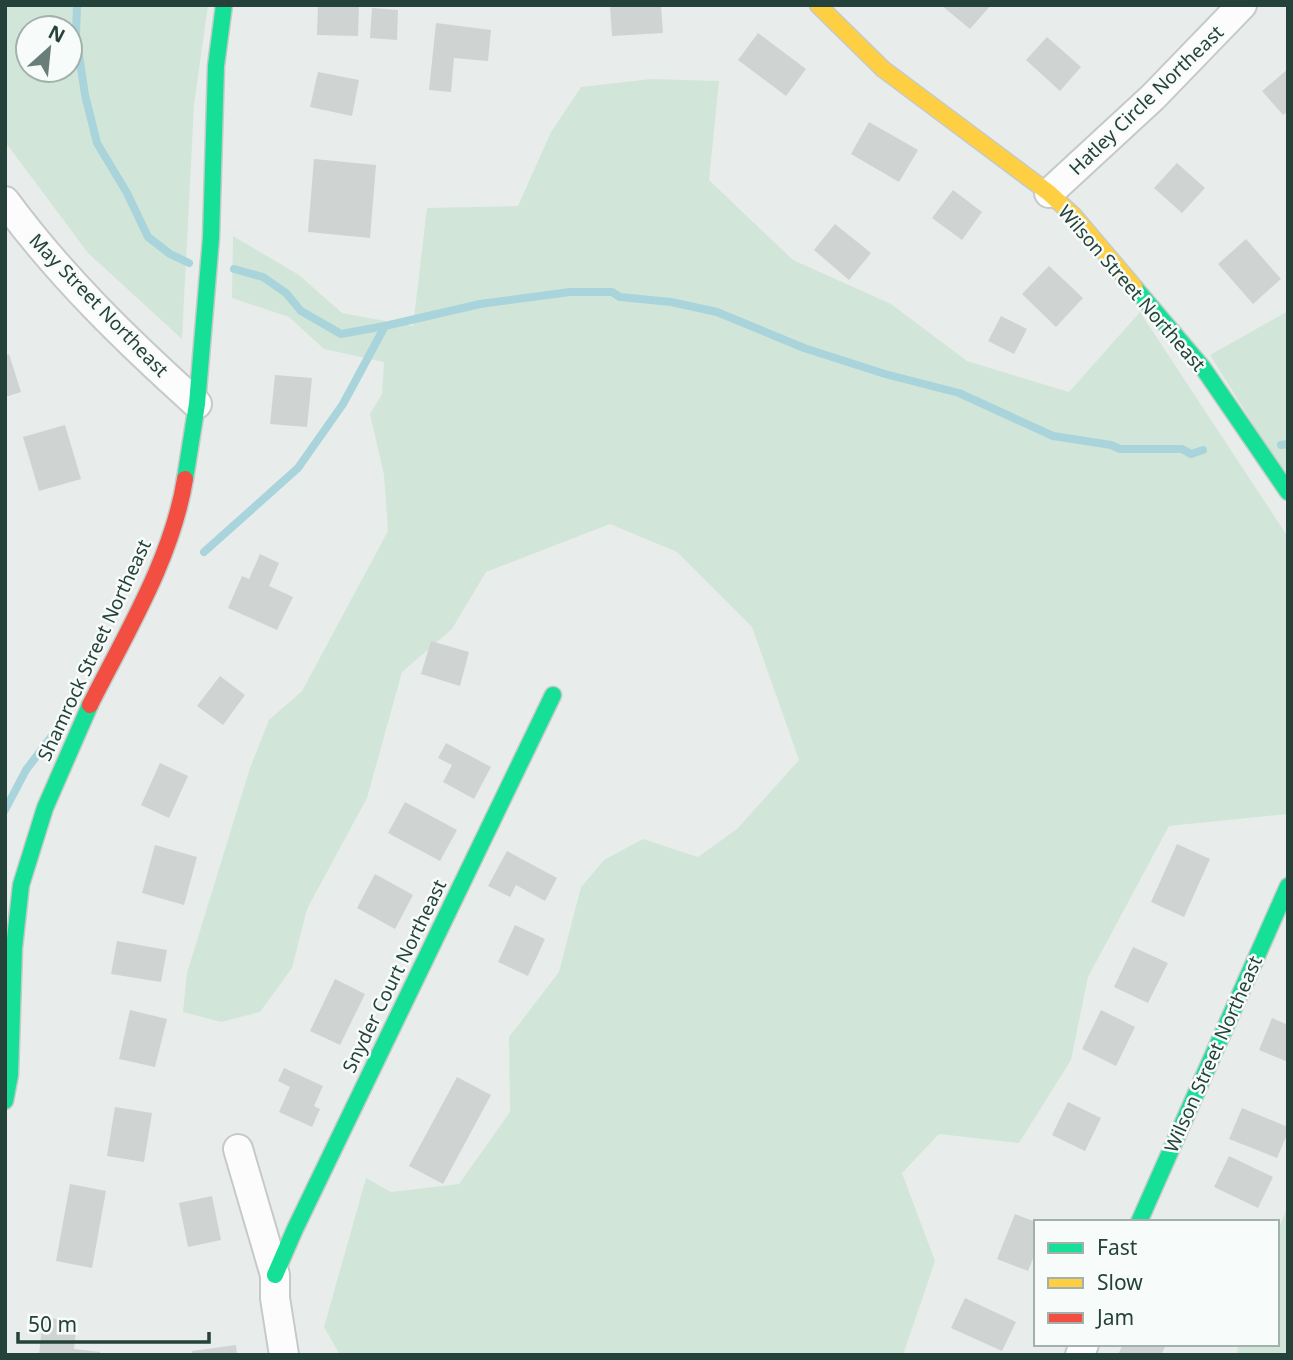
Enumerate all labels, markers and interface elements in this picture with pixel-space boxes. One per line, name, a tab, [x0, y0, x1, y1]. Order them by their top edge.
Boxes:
north arrow	[14, 14, 84, 84]
text: N	[44, 19, 70, 49]
street label: Hatley Circle Northeast	[1063, 19, 1229, 181]
street label: Wilson Street Northeast	[1052, 199, 1212, 377]
street label: May Street Northeast	[24, 228, 175, 383]
street label: Shamrock Street Northeast	[31, 535, 157, 765]
street label: Snyder Court Northeast	[336, 875, 452, 1077]
street label: Wilson Street Northeast	[1158, 952, 1268, 1156]
legend	[1034, 1220, 1279, 1346]
text: Fast	[1097, 1233, 1138, 1261]
text: Slow	[1097, 1268, 1143, 1296]
scale bar	[18, 1300, 208, 1344]
text: Jam	[1095, 1303, 1134, 1331]
text: 50 m	[28, 1310, 77, 1338]

